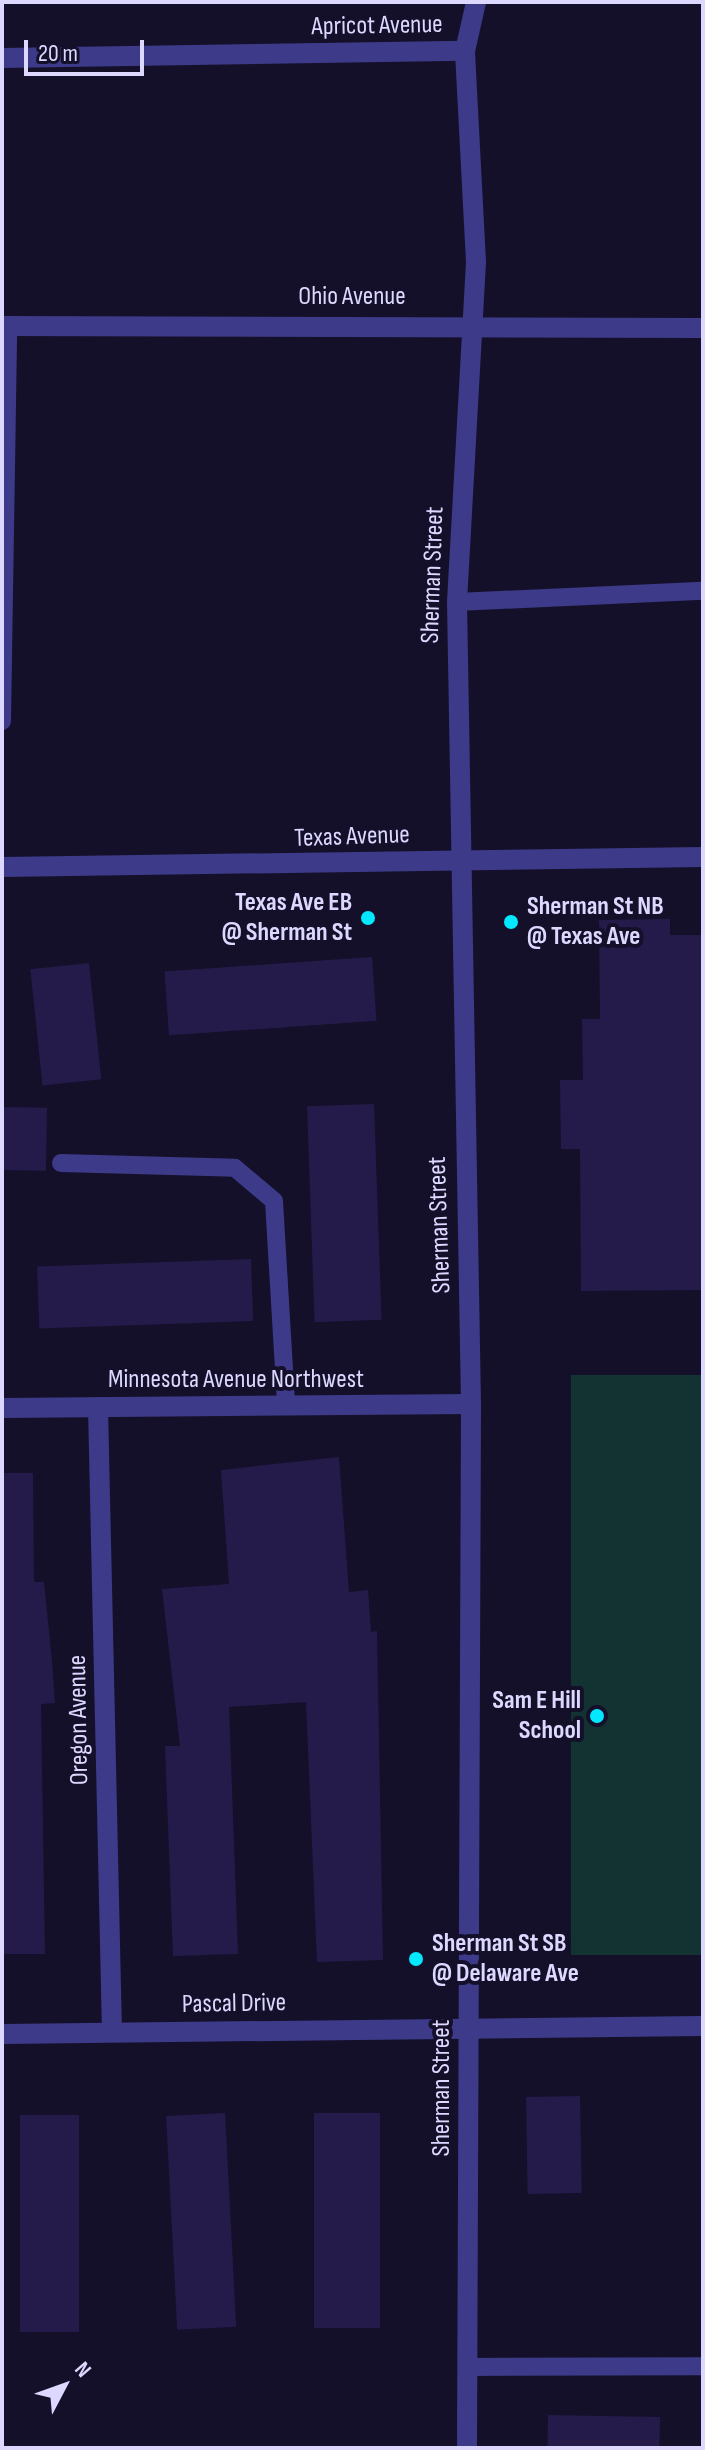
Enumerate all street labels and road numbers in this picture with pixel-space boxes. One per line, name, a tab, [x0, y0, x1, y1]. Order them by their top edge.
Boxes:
street label: Apricot Avenue	[311, 9, 443, 43]
street label: Ohio Avenue	[298, 281, 406, 313]
street label: Sherman Street	[415, 506, 451, 644]
street label: Texas Avenue	[294, 819, 410, 855]
street label: Sherman Street	[422, 1156, 458, 1294]
street label: Minnesota Avenue Northwest	[108, 1364, 364, 1396]
street label: Oregon Avenue	[62, 1655, 96, 1785]
street label: Pascal Drive	[182, 1987, 286, 2021]
street label: Sherman Street	[426, 2020, 458, 2156]

